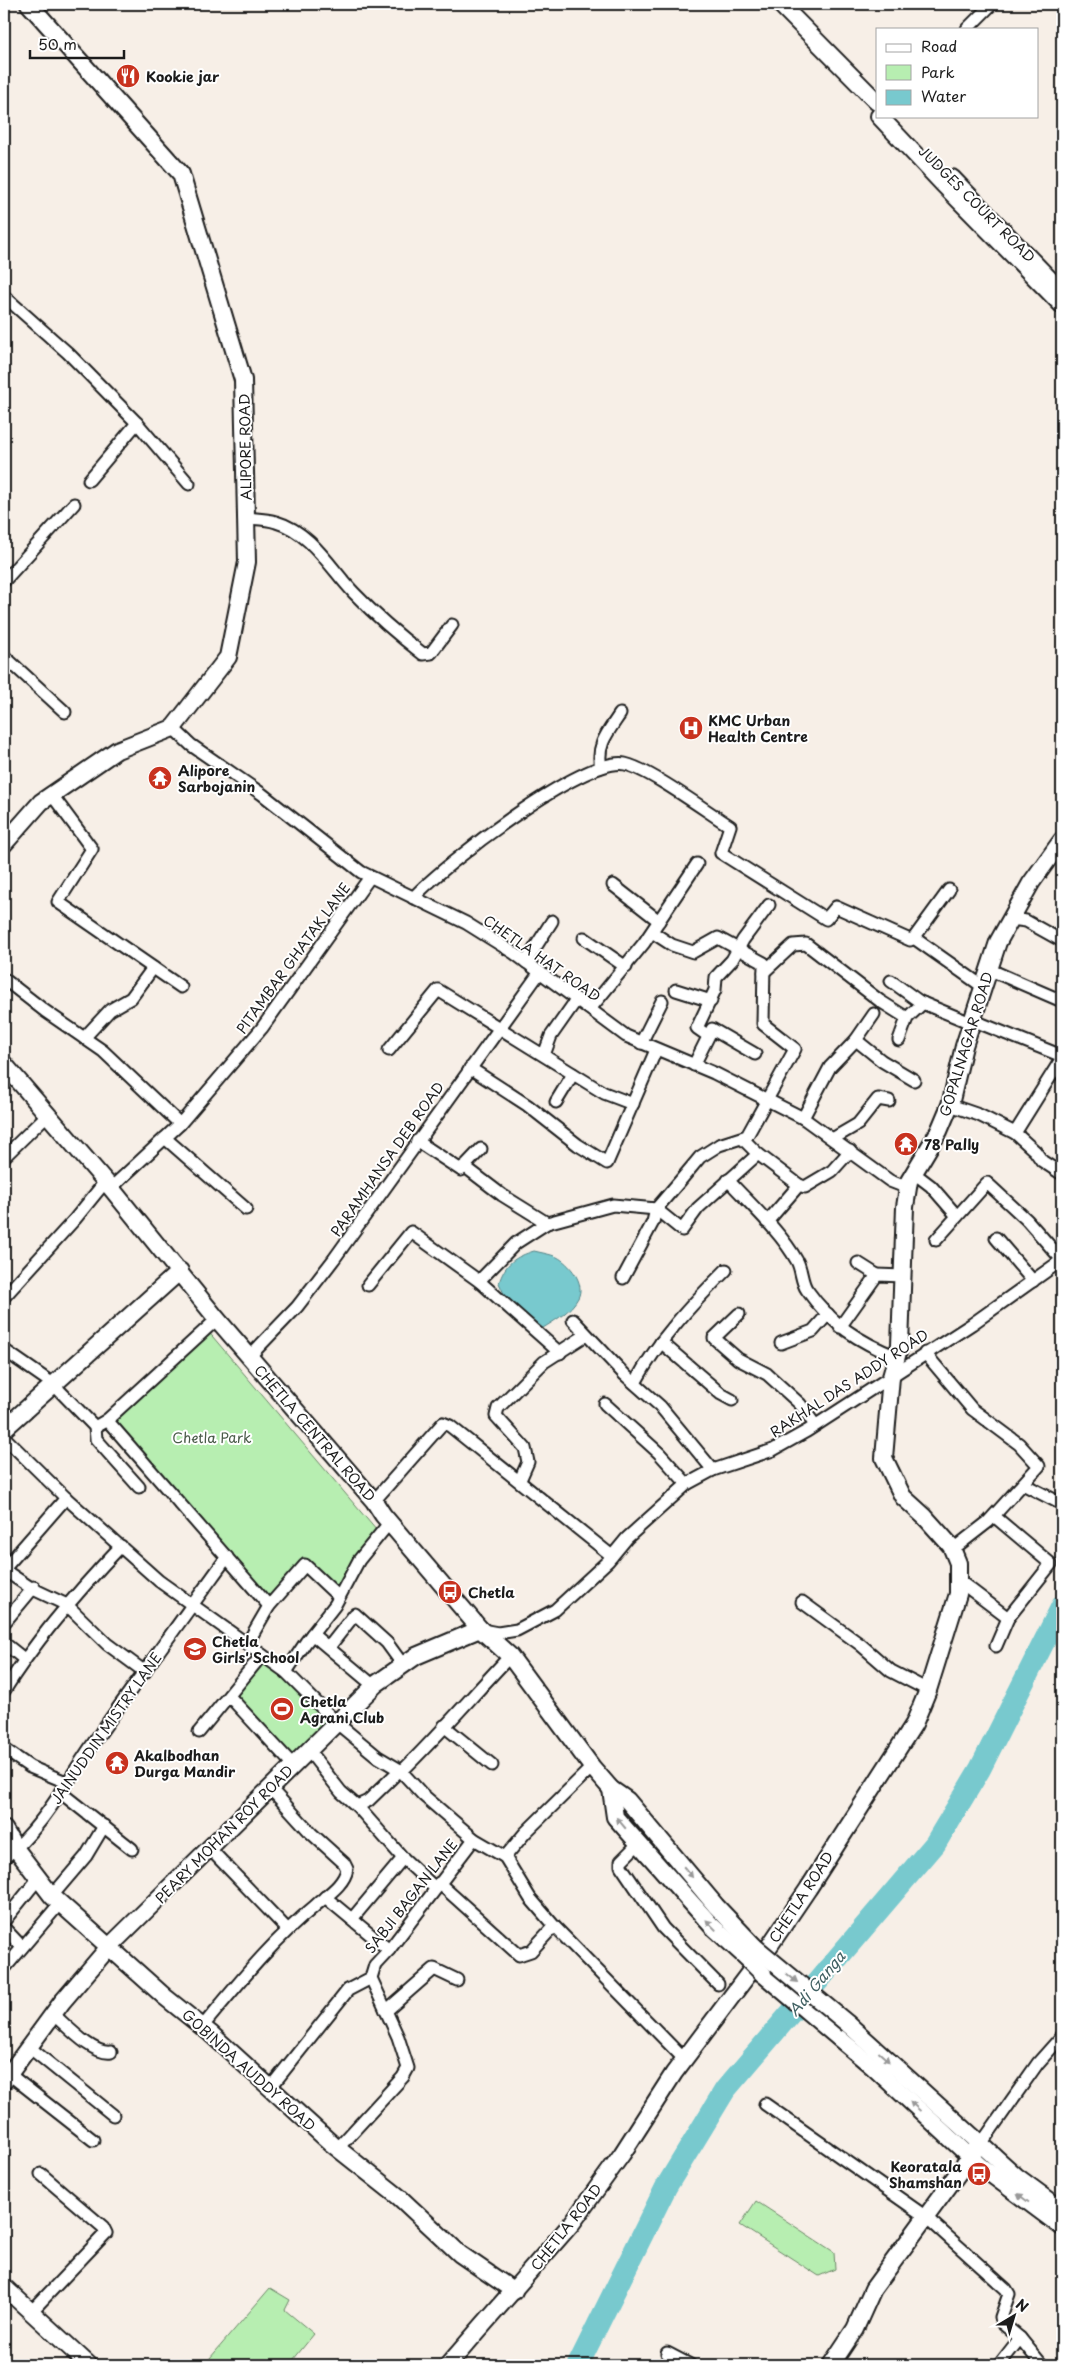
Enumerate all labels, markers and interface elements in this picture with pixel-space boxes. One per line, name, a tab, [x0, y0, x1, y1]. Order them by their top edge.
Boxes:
scale bar	[30, 28, 124, 60]
legend	[876, 28, 1038, 118]
text: 50 m	[38, 32, 77, 55]
text: Road	[921, 34, 957, 57]
text: Park	[921, 60, 955, 83]
restaurant icon: Kookie jar	[115, 63, 141, 89]
place label: Kookie jar	[146, 66, 220, 87]
text: Water	[921, 84, 966, 107]
street label: JUDGES COURT ROAD	[914, 141, 1040, 267]
street label: ALIPORE ROAD	[234, 393, 256, 501]
place label: KMC Urban Health Centre	[708, 710, 808, 747]
hospital icon: KMC Urban Health Centre	[678, 715, 704, 741]
place label: Alipore Sarbojanin	[178, 760, 256, 797]
temple icon: Alipore Sarbojanin	[147, 765, 173, 791]
street label: PITAMBAR GHATAK LANE	[231, 878, 355, 1038]
street label: CHETLA HAT ROAD	[479, 910, 605, 1006]
street label: GOPALNAGAR ROAD	[934, 969, 998, 1119]
street label: PARAMHANSA DEB ROAD	[325, 1077, 449, 1241]
temple icon: 78 Pally	[893, 1131, 919, 1157]
place label: 78 Pally	[924, 1134, 979, 1155]
street label: RAKHAL DAS ADDY ROAD	[766, 1324, 932, 1442]
street label: CHETLA CENTRAL ROAD	[250, 1360, 380, 1506]
park label: Chetla Park	[172, 1427, 252, 1448]
bus stop icon: Chetla	[437, 1579, 463, 1605]
place label: Chetla	[468, 1582, 515, 1603]
place label: Chetla Girls' School	[212, 1631, 299, 1668]
school or university icon: Chetla Girls' School	[182, 1636, 208, 1662]
street label: JAINUDDIN MISTRY LANE	[46, 1648, 166, 1808]
place label: Chetla Agrani Club	[300, 1691, 384, 1728]
sports icon: Chetla Agrani Club	[269, 1696, 295, 1722]
place label: Akalbodhan Durga Mandir	[133, 1745, 236, 1782]
temple icon: Akalbodhan Durga Mandir	[104, 1750, 130, 1776]
street label: PEARY MOHAN ROY ROAD	[150, 1760, 298, 1908]
one-way arrow	[615, 1817, 626, 1830]
street label: SABJI BAGAN LANE	[360, 1834, 462, 1958]
street label: CHETLA ROAD	[764, 1847, 838, 1947]
one-way arrow	[682, 1865, 693, 1878]
one-way arrow	[705, 1919, 717, 1931]
water label: Adi Ganga	[782, 1945, 850, 2020]
one-way arrow	[786, 1972, 798, 1984]
street label: GOBINDA AUDDY ROAD	[178, 2004, 320, 2136]
one-way arrow	[878, 2051, 891, 2062]
one-way arrow	[910, 2100, 922, 2112]
place label: Keoratala Shamshan	[889, 2156, 962, 2193]
bus stop icon: Keoratala Shamshan	[966, 2161, 992, 2187]
street label: CHETLA ROAD	[525, 2179, 607, 2275]
one-way arrow	[1017, 2193, 1030, 2204]
north arrow	[988, 2292, 1038, 2342]
text: N	[1011, 2294, 1033, 2317]

